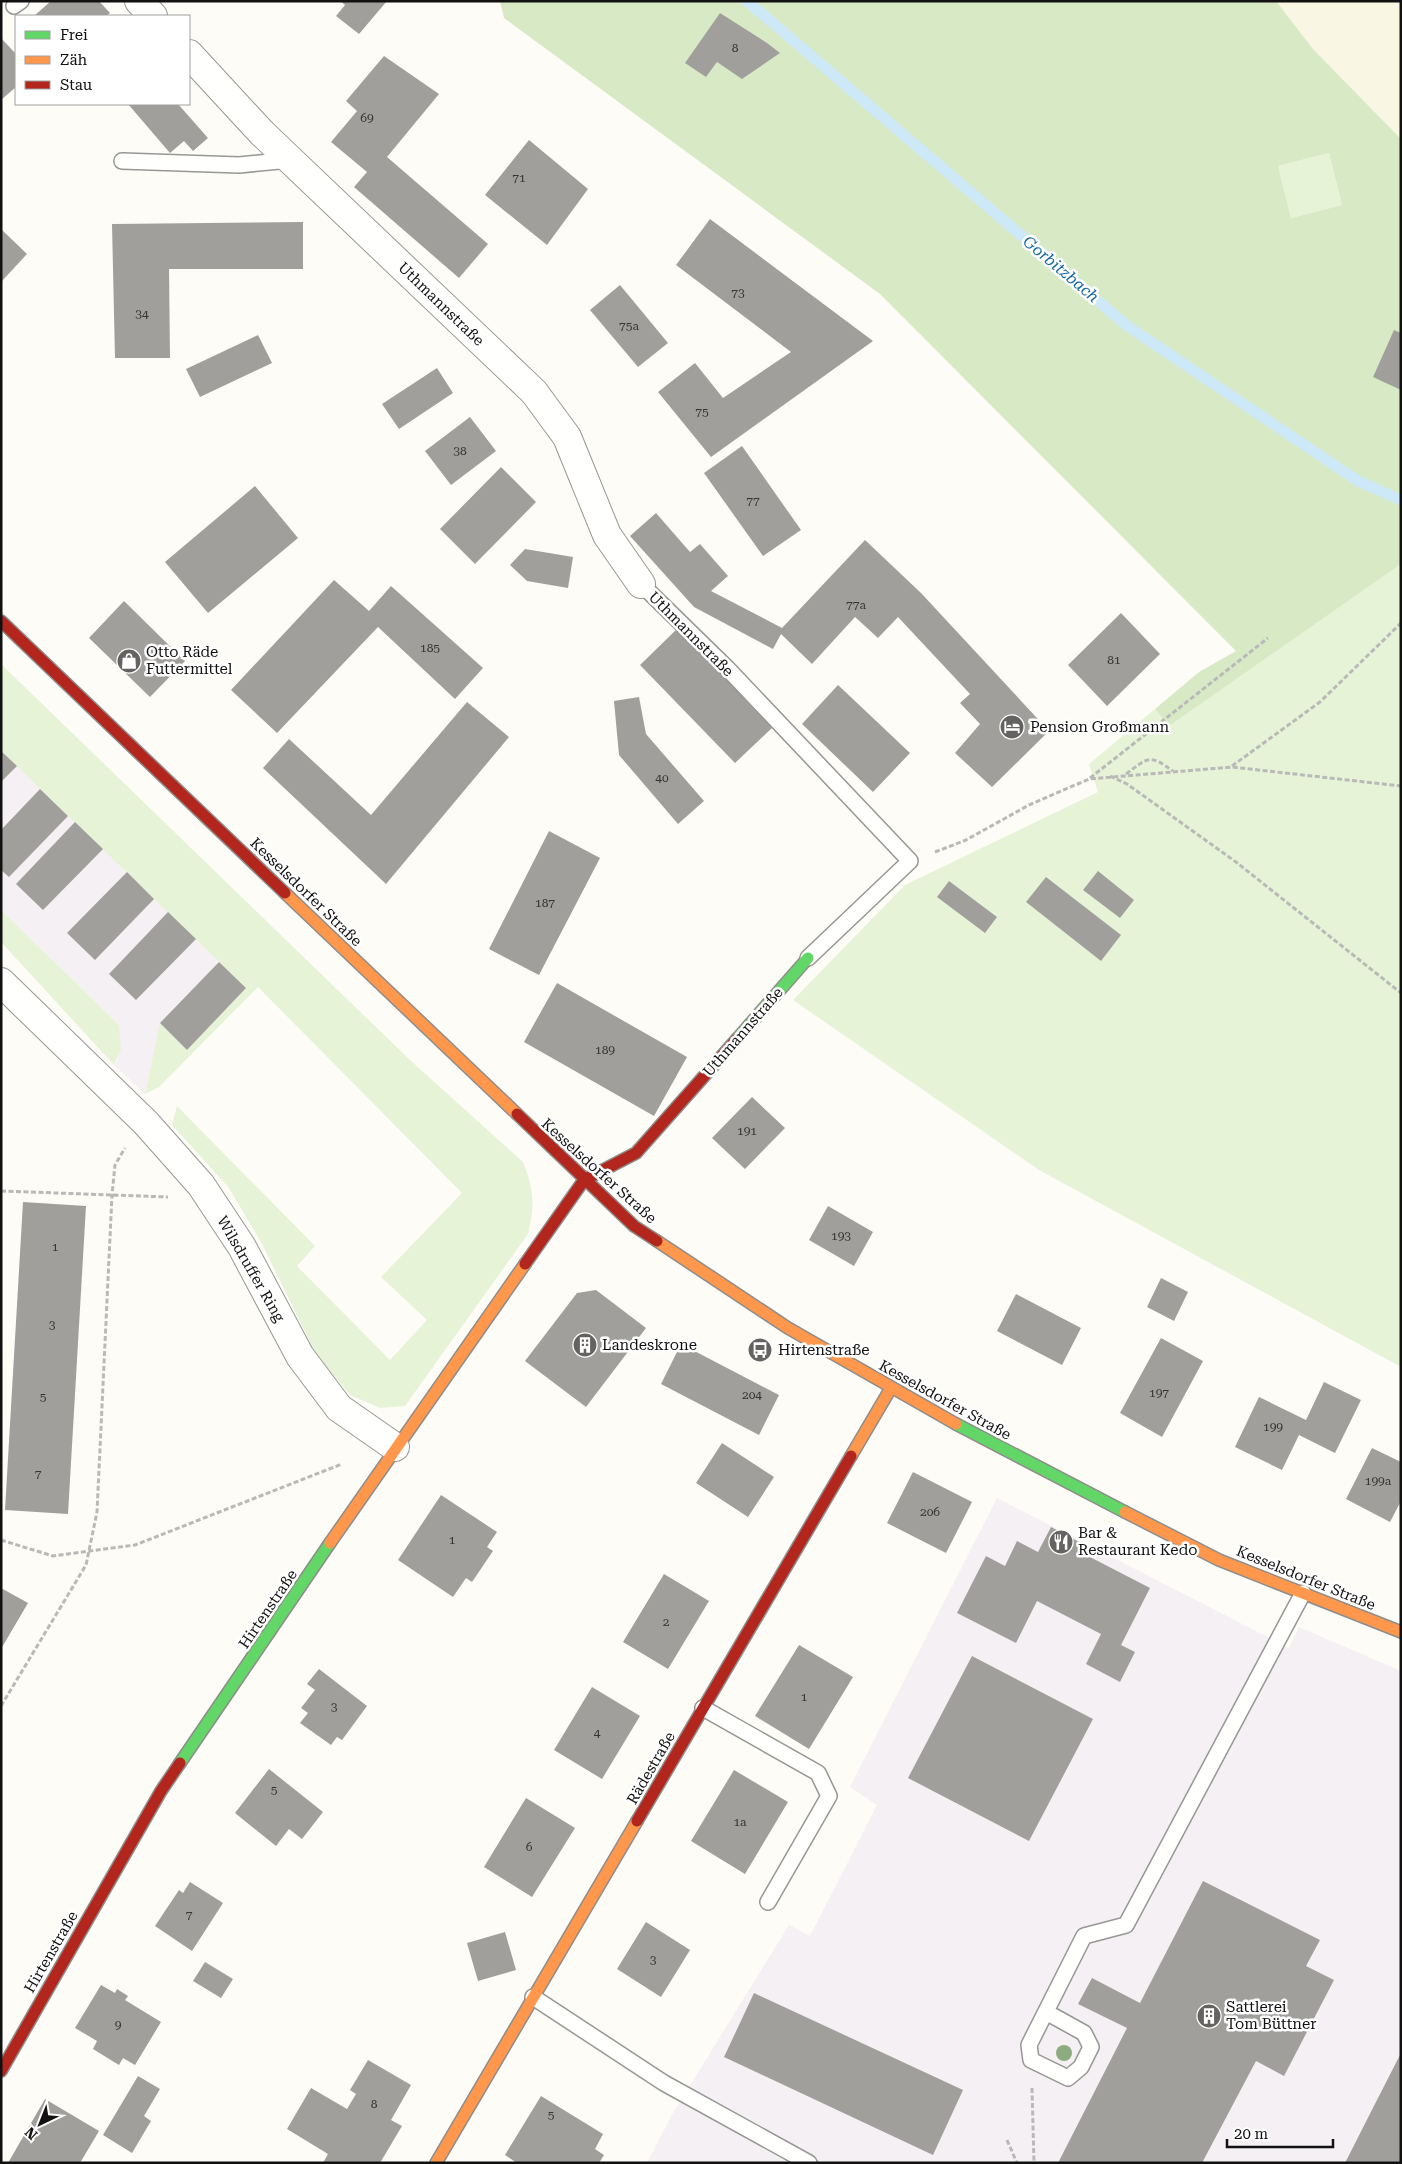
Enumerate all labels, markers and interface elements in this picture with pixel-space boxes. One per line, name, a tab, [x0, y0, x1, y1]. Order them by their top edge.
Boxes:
legend	[15, 15, 190, 105]
text: Frei	[60, 26, 88, 44]
house number: 8	[732, 41, 739, 55]
text: Zäh	[60, 51, 88, 69]
text: Stau	[60, 76, 93, 94]
house number: 69	[360, 111, 374, 125]
house number: 71	[512, 171, 526, 185]
water label: Gorbitzbach	[1019, 232, 1103, 307]
street label: Uthmannstraße	[394, 258, 488, 350]
house number: 73	[731, 286, 745, 300]
house number: 34	[135, 307, 149, 321]
house number: 75a	[619, 319, 639, 333]
house number: 75	[695, 405, 709, 419]
house number: 38	[453, 444, 467, 458]
house number: 77	[746, 494, 760, 508]
street label: Uthmannstraße	[645, 588, 737, 680]
house number: 77a	[846, 598, 866, 612]
house number: 185	[420, 641, 440, 655]
place label: Otto Räde Futtermittel	[146, 643, 233, 678]
shop icon: Otto Räde Futtermittel	[116, 648, 142, 674]
house number: 81	[1107, 653, 1121, 667]
hotel icon: Pension Großmann	[999, 714, 1025, 740]
place label: Pension Großmann	[1030, 718, 1170, 736]
house number: 40	[655, 771, 669, 785]
street label: Kesselsdorfer Straße	[246, 834, 366, 950]
house number: 187	[535, 896, 555, 910]
street label: Uthmannstraße	[699, 984, 787, 1080]
house number: 189	[595, 1043, 615, 1057]
street label: Kesselsdorfer Straße	[538, 1115, 660, 1227]
house number: 191	[737, 1124, 757, 1138]
street label: Wilsdruffer Ring	[213, 1213, 289, 1326]
house number: 193	[831, 1229, 851, 1243]
house number: 1	[52, 1240, 59, 1254]
house number: 3	[49, 1318, 56, 1332]
building icon: Landeskrone	[572, 1332, 598, 1358]
place label: Landeskrone	[602, 1336, 697, 1354]
bus stop icon: Hirtenstraße	[747, 1337, 773, 1363]
place label: Hirtenstraße	[778, 1341, 870, 1359]
street label: Kesselsdorfer Straße	[876, 1356, 1014, 1444]
house number: 197	[1149, 1386, 1169, 1400]
house number: 204	[742, 1388, 762, 1402]
house number: 5	[40, 1390, 47, 1404]
house number: 199	[1263, 1420, 1283, 1434]
house number: 7	[35, 1467, 42, 1481]
house number: 199a	[1365, 1474, 1392, 1488]
house number: 206	[920, 1505, 940, 1519]
place label: Bar & Restaurant Kedo	[1078, 1524, 1197, 1559]
restaurant icon: Bar & Restaurant Kedo	[1048, 1529, 1074, 1555]
house number: 1	[449, 1533, 456, 1547]
street label: Kesselsdorfer Straße	[1234, 1542, 1378, 1614]
street label: Hirtenstraße	[235, 1566, 301, 1652]
house number: 2	[663, 1615, 670, 1629]
house number: 1	[801, 1690, 808, 1704]
house number: 3	[331, 1700, 338, 1714]
house number: 4	[594, 1726, 601, 1740]
street label: Rädestraße	[623, 1729, 679, 1807]
house number: 5	[271, 1783, 278, 1797]
house number: 1a	[733, 1815, 747, 1829]
house number: 6	[526, 1840, 533, 1854]
street label: Hirtenstraße	[20, 1908, 82, 1996]
house number: 7	[186, 1908, 193, 1922]
house number: 3	[650, 1953, 657, 1967]
place label: Sattlerei Tom Büttner	[1226, 1998, 1316, 2033]
building icon: Sattlerei Tom Büttner	[1196, 2003, 1222, 2029]
house number: 9	[115, 2018, 122, 2032]
house number: 8	[371, 2097, 378, 2111]
north arrow	[15, 2099, 65, 2149]
house number: 5	[548, 2108, 555, 2122]
scale bar	[1227, 2116, 1333, 2148]
text: N	[22, 2124, 41, 2143]
text: 20 m	[1234, 2125, 1269, 2143]

